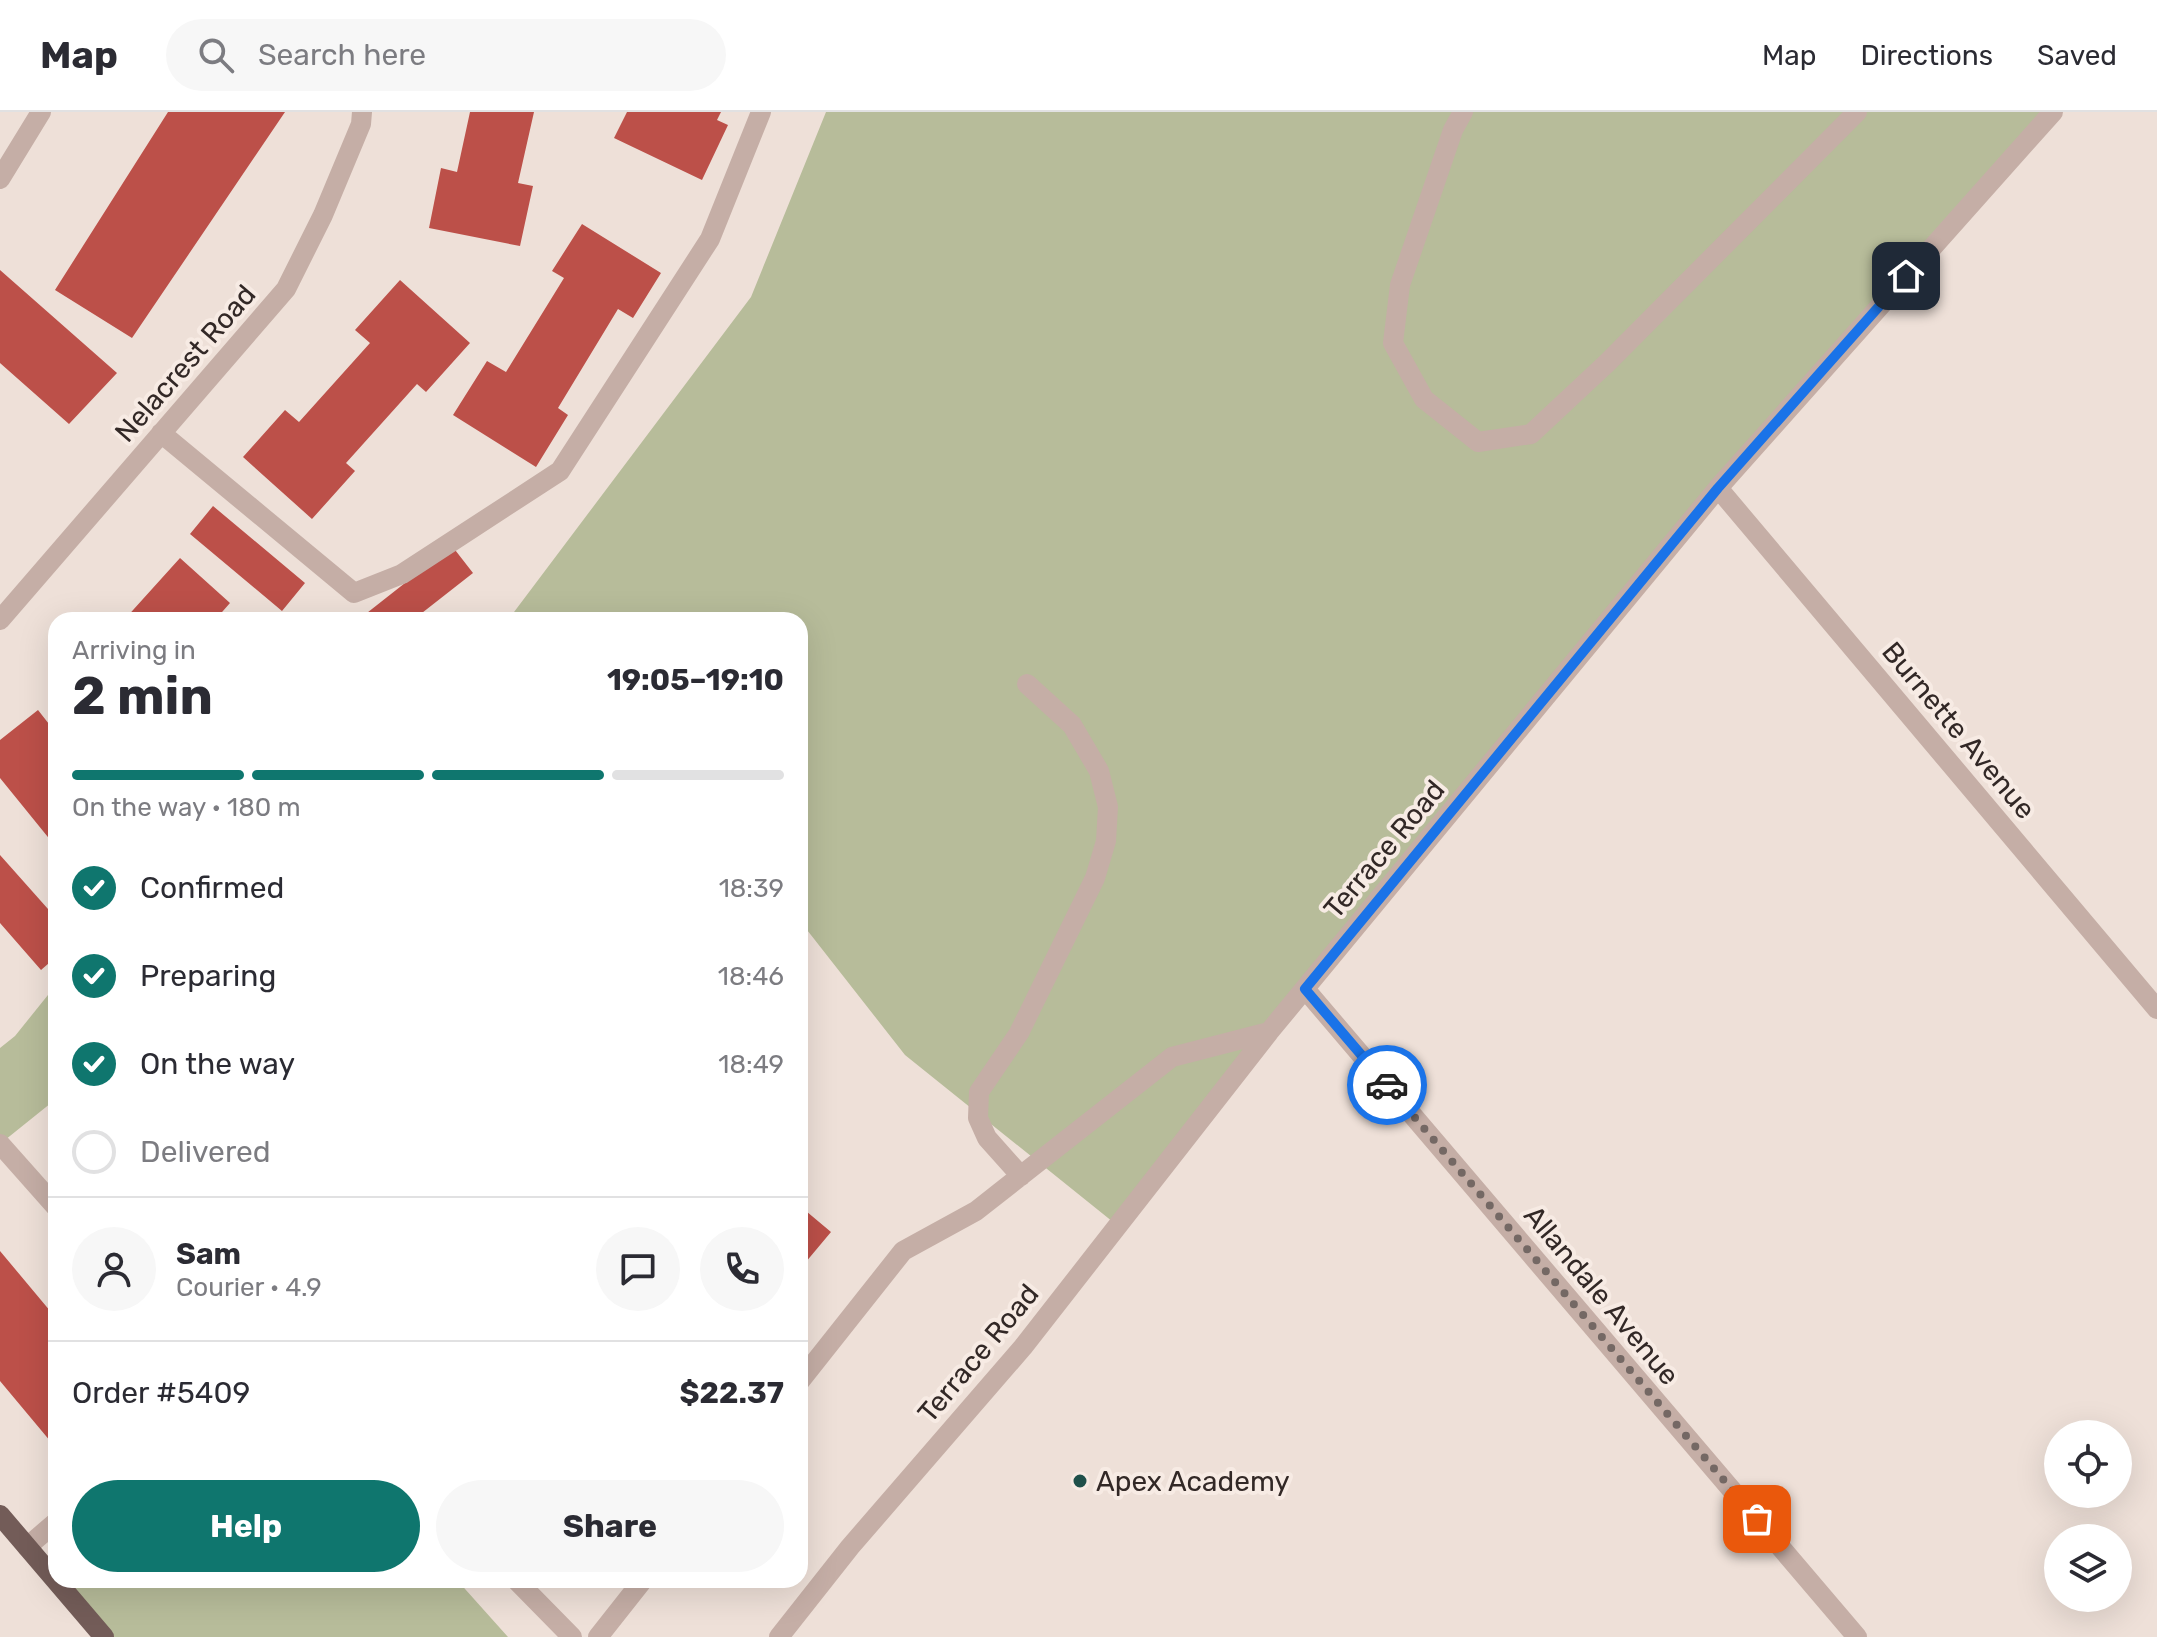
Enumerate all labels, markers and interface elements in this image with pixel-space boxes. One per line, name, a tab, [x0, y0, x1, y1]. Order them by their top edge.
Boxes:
search box	[166, 19, 726, 91]
text: Map	[40, 32, 118, 78]
icon: search	[194, 33, 238, 77]
text: Search here	[258, 37, 426, 73]
text: Map	[1762, 39, 1816, 72]
text: Directions	[1860, 39, 1993, 72]
text: Saved	[2037, 39, 2117, 72]
pin	[1872, 242, 1940, 310]
icon: home	[1884, 254, 1928, 298]
street label: Nelacrest Road	[108, 278, 263, 449]
text: Arriving in	[72, 635, 196, 666]
street label: Burnette Avenue	[1875, 635, 2042, 825]
text: 19:05–19:10	[607, 662, 784, 698]
text: 2 min	[72, 665, 213, 727]
street label: Terrace Road	[1317, 774, 1452, 925]
text: On the way · 180 m	[72, 792, 301, 823]
icon: check	[72, 866, 116, 910]
text: Confirmed	[140, 870, 284, 906]
text: 18:39	[719, 873, 784, 904]
icon: check	[72, 954, 116, 998]
text: Preparing	[140, 958, 276, 994]
text: 18:46	[718, 961, 784, 992]
icon: check	[72, 1042, 116, 1086]
courier	[1347, 1045, 1427, 1125]
text: On the way	[140, 1046, 295, 1082]
text: 18:49	[718, 1049, 784, 1080]
icon: car	[1365, 1063, 1409, 1107]
text: Delivered	[140, 1134, 271, 1170]
street label: Allandale Avenue	[1517, 1199, 1686, 1392]
button: person	[72, 1227, 156, 1311]
button: chat	[596, 1227, 680, 1311]
button: phone	[700, 1227, 784, 1311]
text: Sam	[176, 1236, 241, 1272]
text: Courier · 4.9	[176, 1272, 322, 1303]
street label: Terrace Road	[911, 1278, 1046, 1429]
text: Order #5409	[72, 1375, 250, 1411]
text: $22.37	[679, 1375, 784, 1411]
map controls	[2044, 1420, 2132, 1612]
button: locate	[2044, 1420, 2132, 1508]
place label: Apex Academy	[1096, 1465, 1290, 1498]
marker: Apex Academy	[1071, 1472, 1089, 1490]
button: Help	[72, 1480, 420, 1572]
button: Share	[436, 1480, 784, 1572]
pin	[1723, 1485, 1791, 1553]
icon: bag	[1735, 1497, 1779, 1541]
button: layers	[2044, 1524, 2132, 1612]

